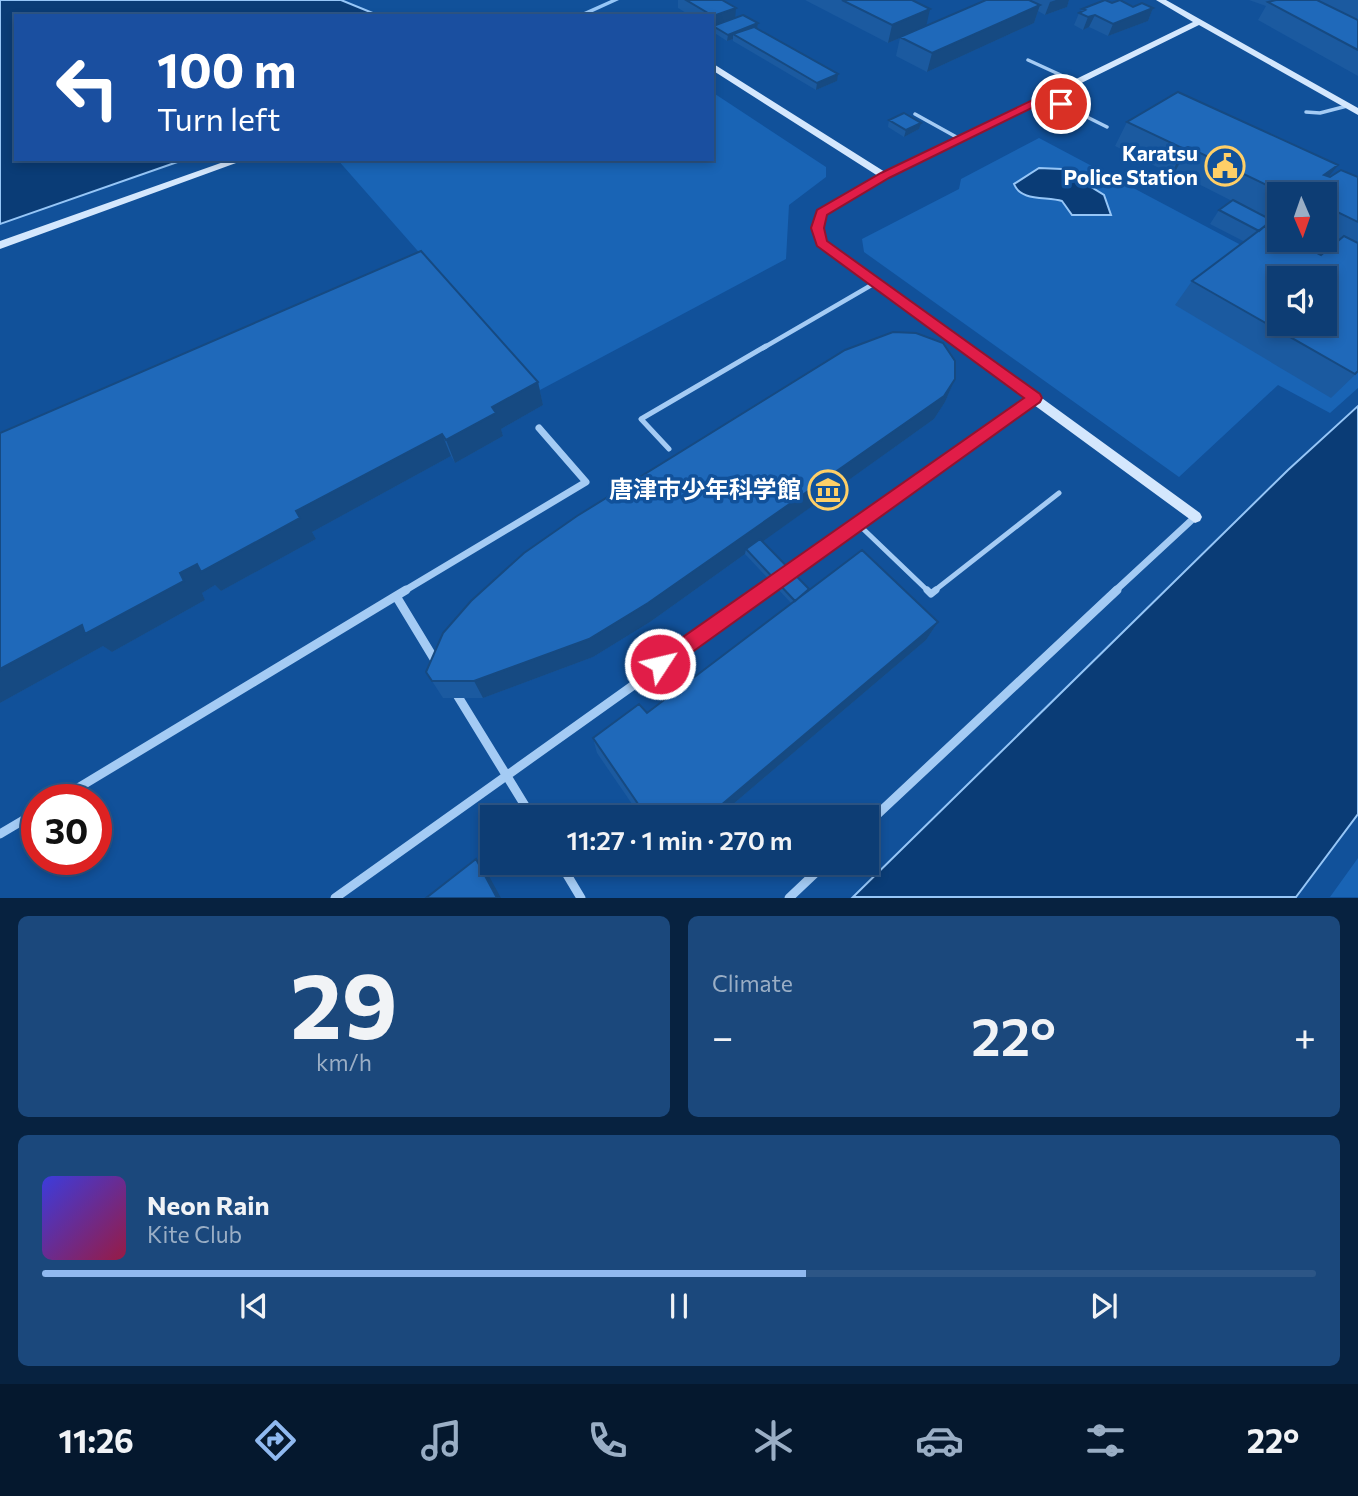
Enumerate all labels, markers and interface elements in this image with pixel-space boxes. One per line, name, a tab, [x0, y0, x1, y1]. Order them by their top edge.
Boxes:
text: 100 m	[157, 38, 296, 98]
icon: left	[42, 42, 133, 133]
pin	[1031, 74, 1091, 134]
icon: arrive	[1042, 85, 1080, 123]
text: Turn left	[157, 98, 281, 138]
place label: Karatsu Police Station	[1064, 140, 1198, 189]
public building icon: Karatsu Police Station	[1204, 145, 1246, 187]
north arrow	[1267, 182, 1337, 252]
map controls	[1267, 182, 1337, 336]
button: sound	[1267, 266, 1337, 336]
museum icon: 唐津市少年科学館	[807, 469, 849, 511]
place label: 唐津市少年科学館	[609, 474, 801, 503]
position arrow	[623, 627, 697, 701]
speed limit sign: 30	[21, 784, 112, 875]
text: 11:27 · 1 min · 270 m	[566, 824, 793, 855]
text: 29	[290, 946, 398, 1058]
text: Climate	[712, 969, 793, 997]
text: 22°	[971, 1003, 1056, 1067]
text: −	[712, 1012, 734, 1059]
text: +	[1294, 1012, 1316, 1059]
text: km/h	[316, 1048, 372, 1076]
text: Neon Rain	[147, 1189, 270, 1220]
text: Kite Club	[147, 1220, 242, 1248]
icon: previous	[235, 1287, 273, 1325]
icon: pause	[660, 1287, 698, 1325]
icon: next	[1085, 1287, 1123, 1325]
icon: directions	[251, 1416, 300, 1465]
icon: music	[417, 1416, 466, 1465]
icon: phone	[583, 1416, 632, 1465]
icon: climate	[749, 1416, 798, 1465]
icon: car	[915, 1416, 964, 1465]
icon: filters	[1081, 1416, 1130, 1465]
text: 11:26	[59, 1420, 134, 1460]
text: 22°	[1247, 1420, 1299, 1460]

